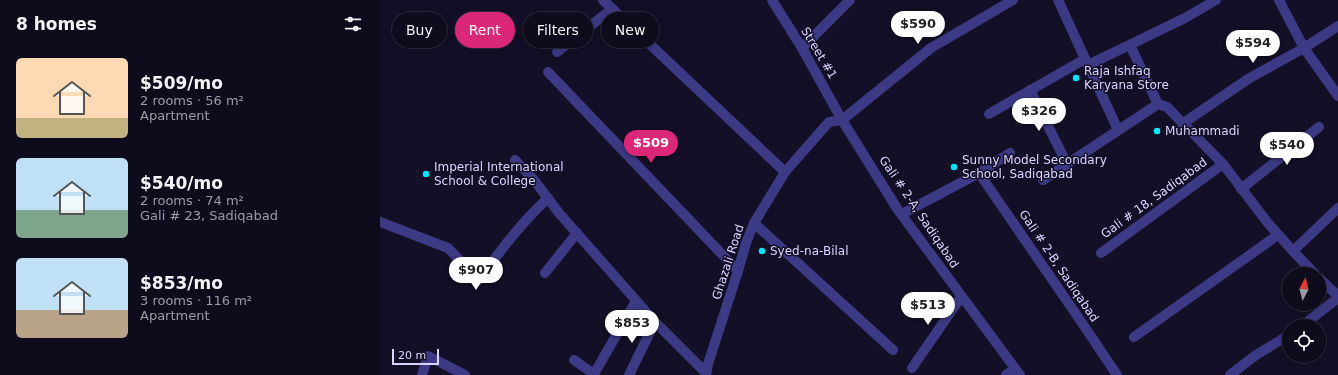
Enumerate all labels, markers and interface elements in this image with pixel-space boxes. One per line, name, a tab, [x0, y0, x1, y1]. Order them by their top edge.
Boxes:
pin: $590	[894, 11, 942, 45]
chip: Buy	[392, 12, 447, 48]
chip: Rent	[455, 12, 515, 48]
chip: Filters	[523, 12, 593, 48]
chip: New	[601, 12, 659, 48]
icon: filters	[342, 13, 364, 35]
text: 8 homes	[16, 14, 97, 34]
text: $590	[900, 16, 936, 31]
street label: Street #1	[798, 25, 840, 81]
pin: $594	[1229, 30, 1277, 64]
text: $594	[1235, 35, 1271, 50]
place label: Raja Ishfaq Karyana Store	[1084, 64, 1169, 92]
text: $509/mo	[140, 73, 223, 93]
marker: Raja Ishfaq Karyana Store	[1071, 73, 1081, 83]
icon: home	[48, 74, 96, 122]
text: 2 rooms · 56 m²	[140, 93, 244, 108]
pin: $326	[1015, 98, 1063, 132]
text: $326	[1021, 103, 1057, 118]
text: Apartment	[140, 108, 210, 123]
place label: Muhammadi	[1165, 124, 1240, 138]
marker: Muhammadi	[1152, 126, 1162, 136]
pin: $509	[627, 130, 675, 164]
pin: $540	[1263, 132, 1311, 166]
text: $509	[633, 135, 669, 150]
text: $540	[1269, 137, 1305, 152]
street label: Gali # 2-A, Sadiqabad	[876, 153, 962, 271]
place label: Sunny Model Secondary School, Sadiqabad	[962, 153, 1107, 181]
street label: Gali # 18, Sadiqabad	[1098, 155, 1210, 241]
place label: Imperial International School & College	[434, 160, 564, 188]
marker: Sunny Model Secondary School, Sadiqabad	[949, 162, 959, 172]
marker: Imperial International School & College	[421, 169, 431, 179]
text: $540/mo	[140, 173, 223, 193]
icon: home	[48, 174, 96, 222]
text: 2 rooms · 74 m²	[140, 193, 244, 208]
street label: Gali # 2-B, Sadiqabad	[1016, 207, 1102, 325]
text: Gali # 23, Sadiqabad	[140, 208, 278, 223]
street label: Ghazali Road	[709, 223, 747, 301]
place label: Syed-na-Bilal	[770, 244, 849, 258]
marker: Syed-na-Bilal	[757, 246, 767, 256]
pin: $907	[452, 257, 500, 291]
text: $907	[458, 262, 494, 277]
north arrow	[1282, 267, 1326, 311]
map controls	[1282, 267, 1326, 363]
text: $853/mo	[140, 273, 223, 293]
icon: home	[48, 274, 96, 322]
pin: $513	[904, 292, 952, 326]
text: 3 rooms · 116 m²	[140, 293, 252, 308]
text: $513	[910, 297, 946, 312]
text: Apartment	[140, 308, 210, 323]
pin: $853	[608, 310, 656, 344]
text: $853	[614, 315, 650, 330]
button: locate	[1282, 319, 1326, 363]
scale bar	[392, 347, 439, 366]
text: 20 m	[398, 349, 426, 362]

